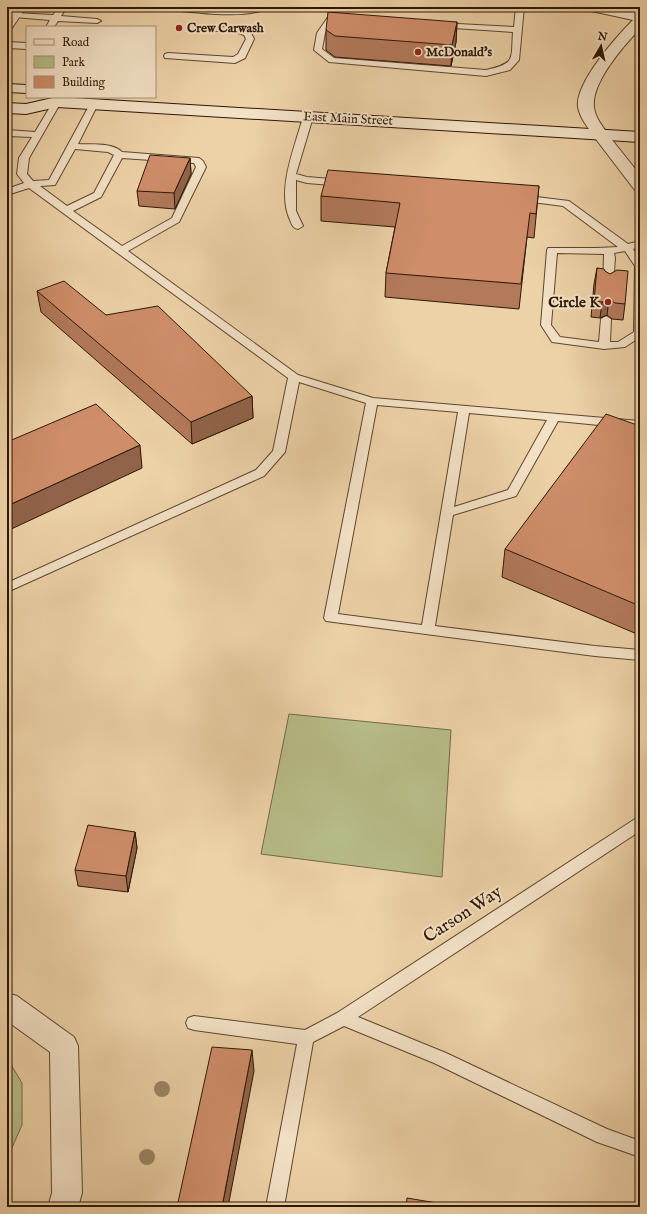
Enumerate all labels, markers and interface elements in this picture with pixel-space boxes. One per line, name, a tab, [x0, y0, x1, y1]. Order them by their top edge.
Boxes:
place label: Crew Carwash	[187, 20, 265, 37]
marker: Crew Carwash	[174, 23, 184, 33]
legend	[26, 26, 156, 98]
north arrow	[581, 26, 621, 66]
text: N	[596, 29, 609, 45]
text: Road	[62, 35, 90, 50]
place label: McDonald's	[426, 44, 493, 61]
marker: McDonald's	[413, 47, 423, 57]
text: Park	[62, 55, 85, 70]
text: Building	[62, 75, 106, 90]
street label: East Main Street	[303, 108, 394, 130]
place label: Circle K	[548, 293, 601, 312]
marker: Circle K	[603, 297, 613, 307]
street label: Carson Way	[419, 881, 507, 949]

